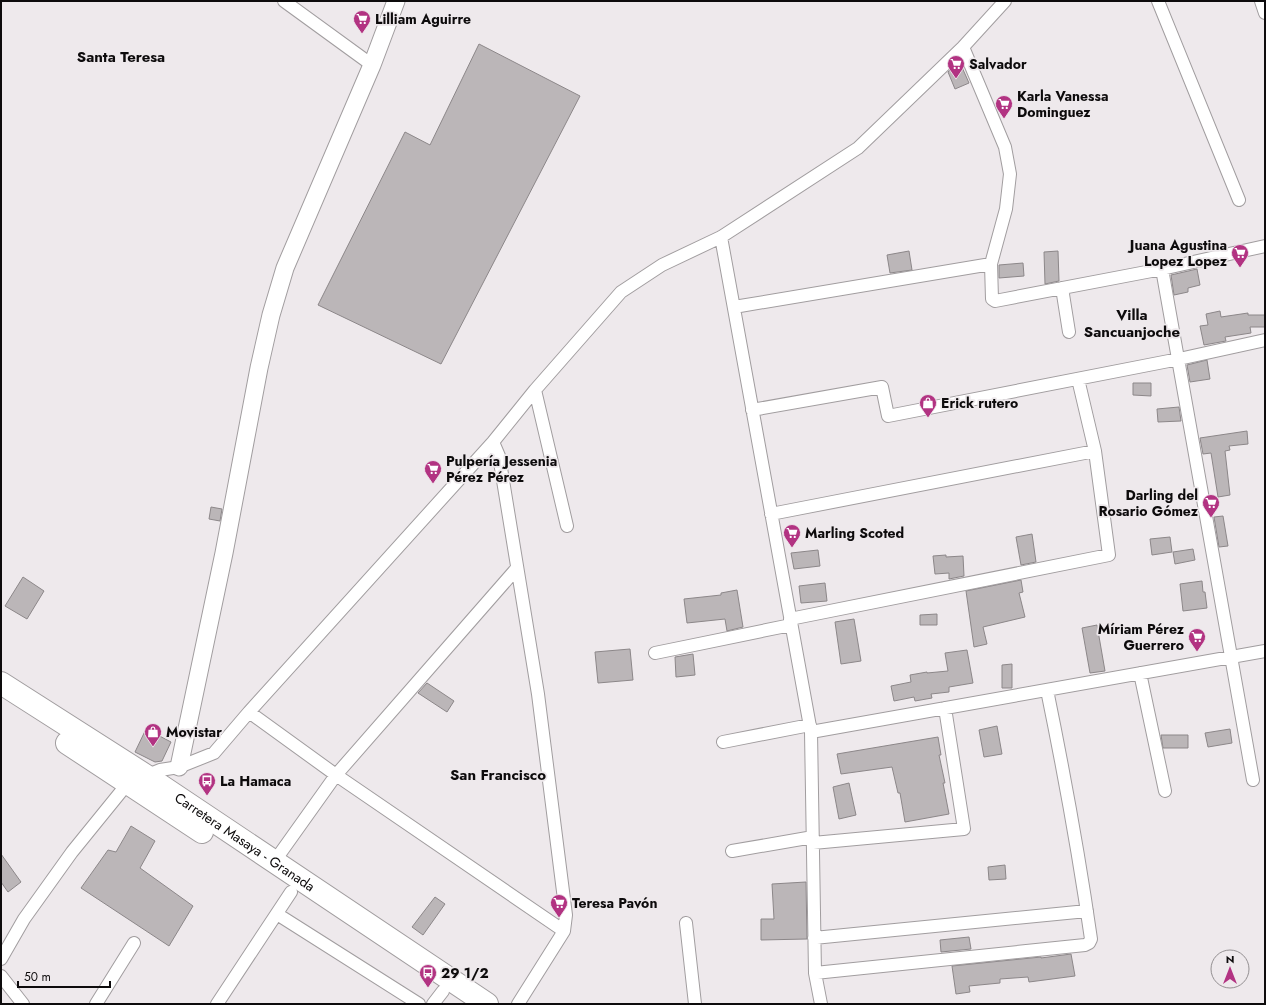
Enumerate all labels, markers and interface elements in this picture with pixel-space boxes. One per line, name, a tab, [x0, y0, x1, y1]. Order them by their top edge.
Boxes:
supermarket icon: Lilliam Aguirre	[352, 9, 372, 34]
place label: Lilliam Aguirre	[375, 9, 471, 29]
district label: Santa Teresa	[77, 46, 165, 68]
supermarket icon: Salvador	[946, 54, 966, 79]
place label: Salvador	[969, 54, 1027, 74]
place label: Karla Vanessa Dominguez	[1017, 86, 1108, 122]
supermarket icon: Karla Vanessa Dominguez	[994, 94, 1014, 119]
place label: Juana Agustina Lopez Lopez	[1127, 235, 1228, 271]
supermarket icon: Juana Agustina Lopez Lopez	[1230, 243, 1250, 268]
district label: Villa Sancuanjoche	[1084, 304, 1181, 343]
shop icon: Erick rutero	[918, 393, 938, 418]
place label: Erick rutero	[941, 393, 1018, 413]
place label: Pulpería Jessenia Pérez Pérez	[446, 451, 557, 487]
supermarket icon: Pulpería Jessenia Pérez Pérez	[423, 459, 443, 484]
place label: Darling del Rosario Gómez	[1098, 485, 1199, 521]
supermarket icon: Darling del Rosario Gómez	[1201, 493, 1221, 518]
supermarket icon: Marling Scoted	[782, 523, 802, 548]
place label: Marling Scoted	[805, 523, 904, 543]
place label: Míriam Pérez Guerrero	[1098, 619, 1185, 655]
supermarket icon: Míriam Pérez Guerrero	[1187, 627, 1207, 652]
shop icon: Movistar	[143, 722, 163, 747]
place label: Movistar	[166, 722, 222, 742]
district label: San Francisco	[450, 764, 546, 786]
bus stop icon: La Hamaca	[197, 771, 217, 796]
place label: La Hamaca	[220, 771, 291, 791]
street label: Carretera Masaya - Granada	[171, 788, 319, 896]
supermarket icon: Teresa Pavón	[549, 893, 569, 918]
place label: Teresa Pavón	[572, 893, 657, 913]
north arrow	[1210, 949, 1250, 989]
text: N	[1226, 951, 1234, 967]
scale bar	[18, 963, 110, 989]
bus stop icon: 29 1/2	[418, 963, 438, 988]
place label: 29 1/2	[441, 963, 489, 983]
text: 50 m	[24, 968, 51, 986]

